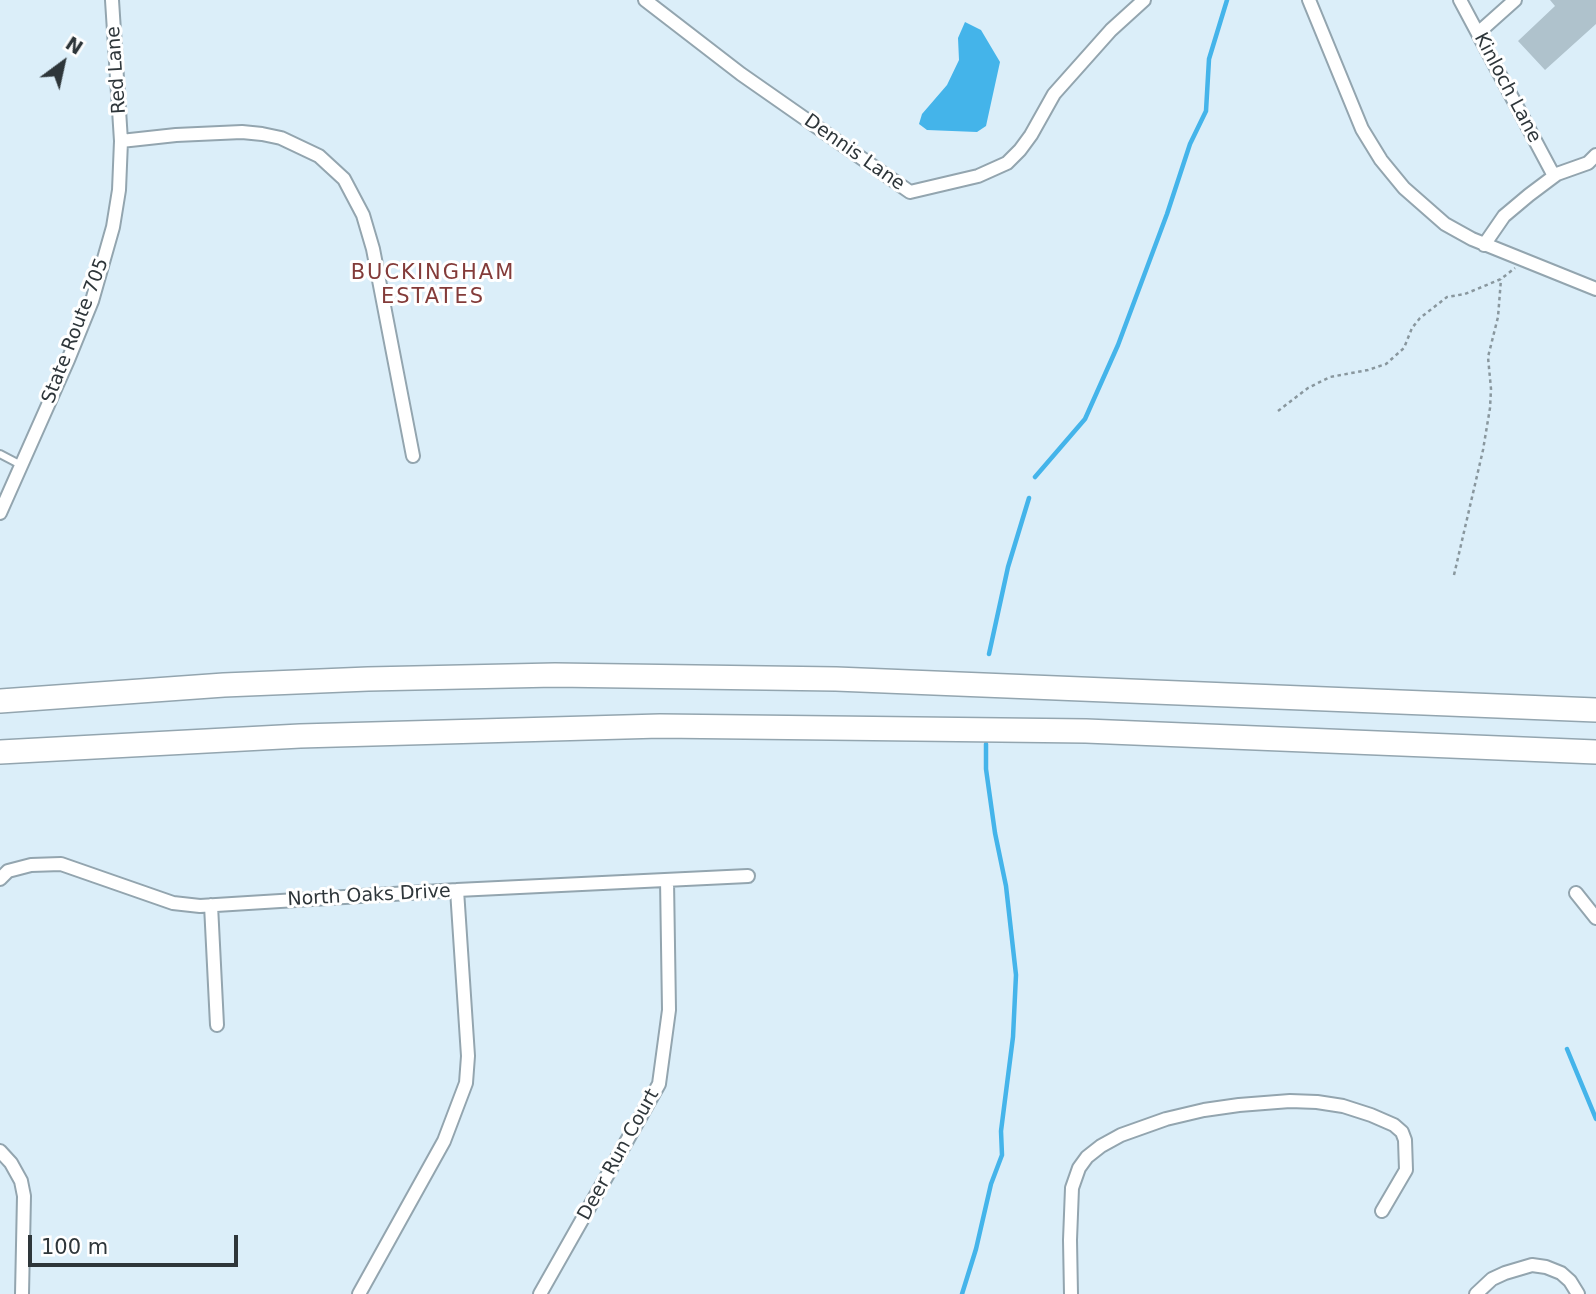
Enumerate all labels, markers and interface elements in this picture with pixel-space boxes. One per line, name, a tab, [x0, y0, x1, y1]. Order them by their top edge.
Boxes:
street label: Red Lane	[103, 25, 131, 115]
north arrow	[28, 28, 98, 98]
street label: Kinloch Lane	[1468, 29, 1546, 147]
text: N	[62, 32, 87, 59]
street label: Dennis Lane	[799, 110, 909, 196]
street label: State Route 705	[38, 255, 114, 407]
district label: BUCKINGHAM ESTATES	[352, 261, 514, 311]
street label: North Oaks Drive	[287, 880, 451, 912]
street label: Deer Run Court	[574, 1085, 664, 1225]
scale bar	[32, 1220, 242, 1264]
text: 100 m	[41, 1235, 108, 1259]

